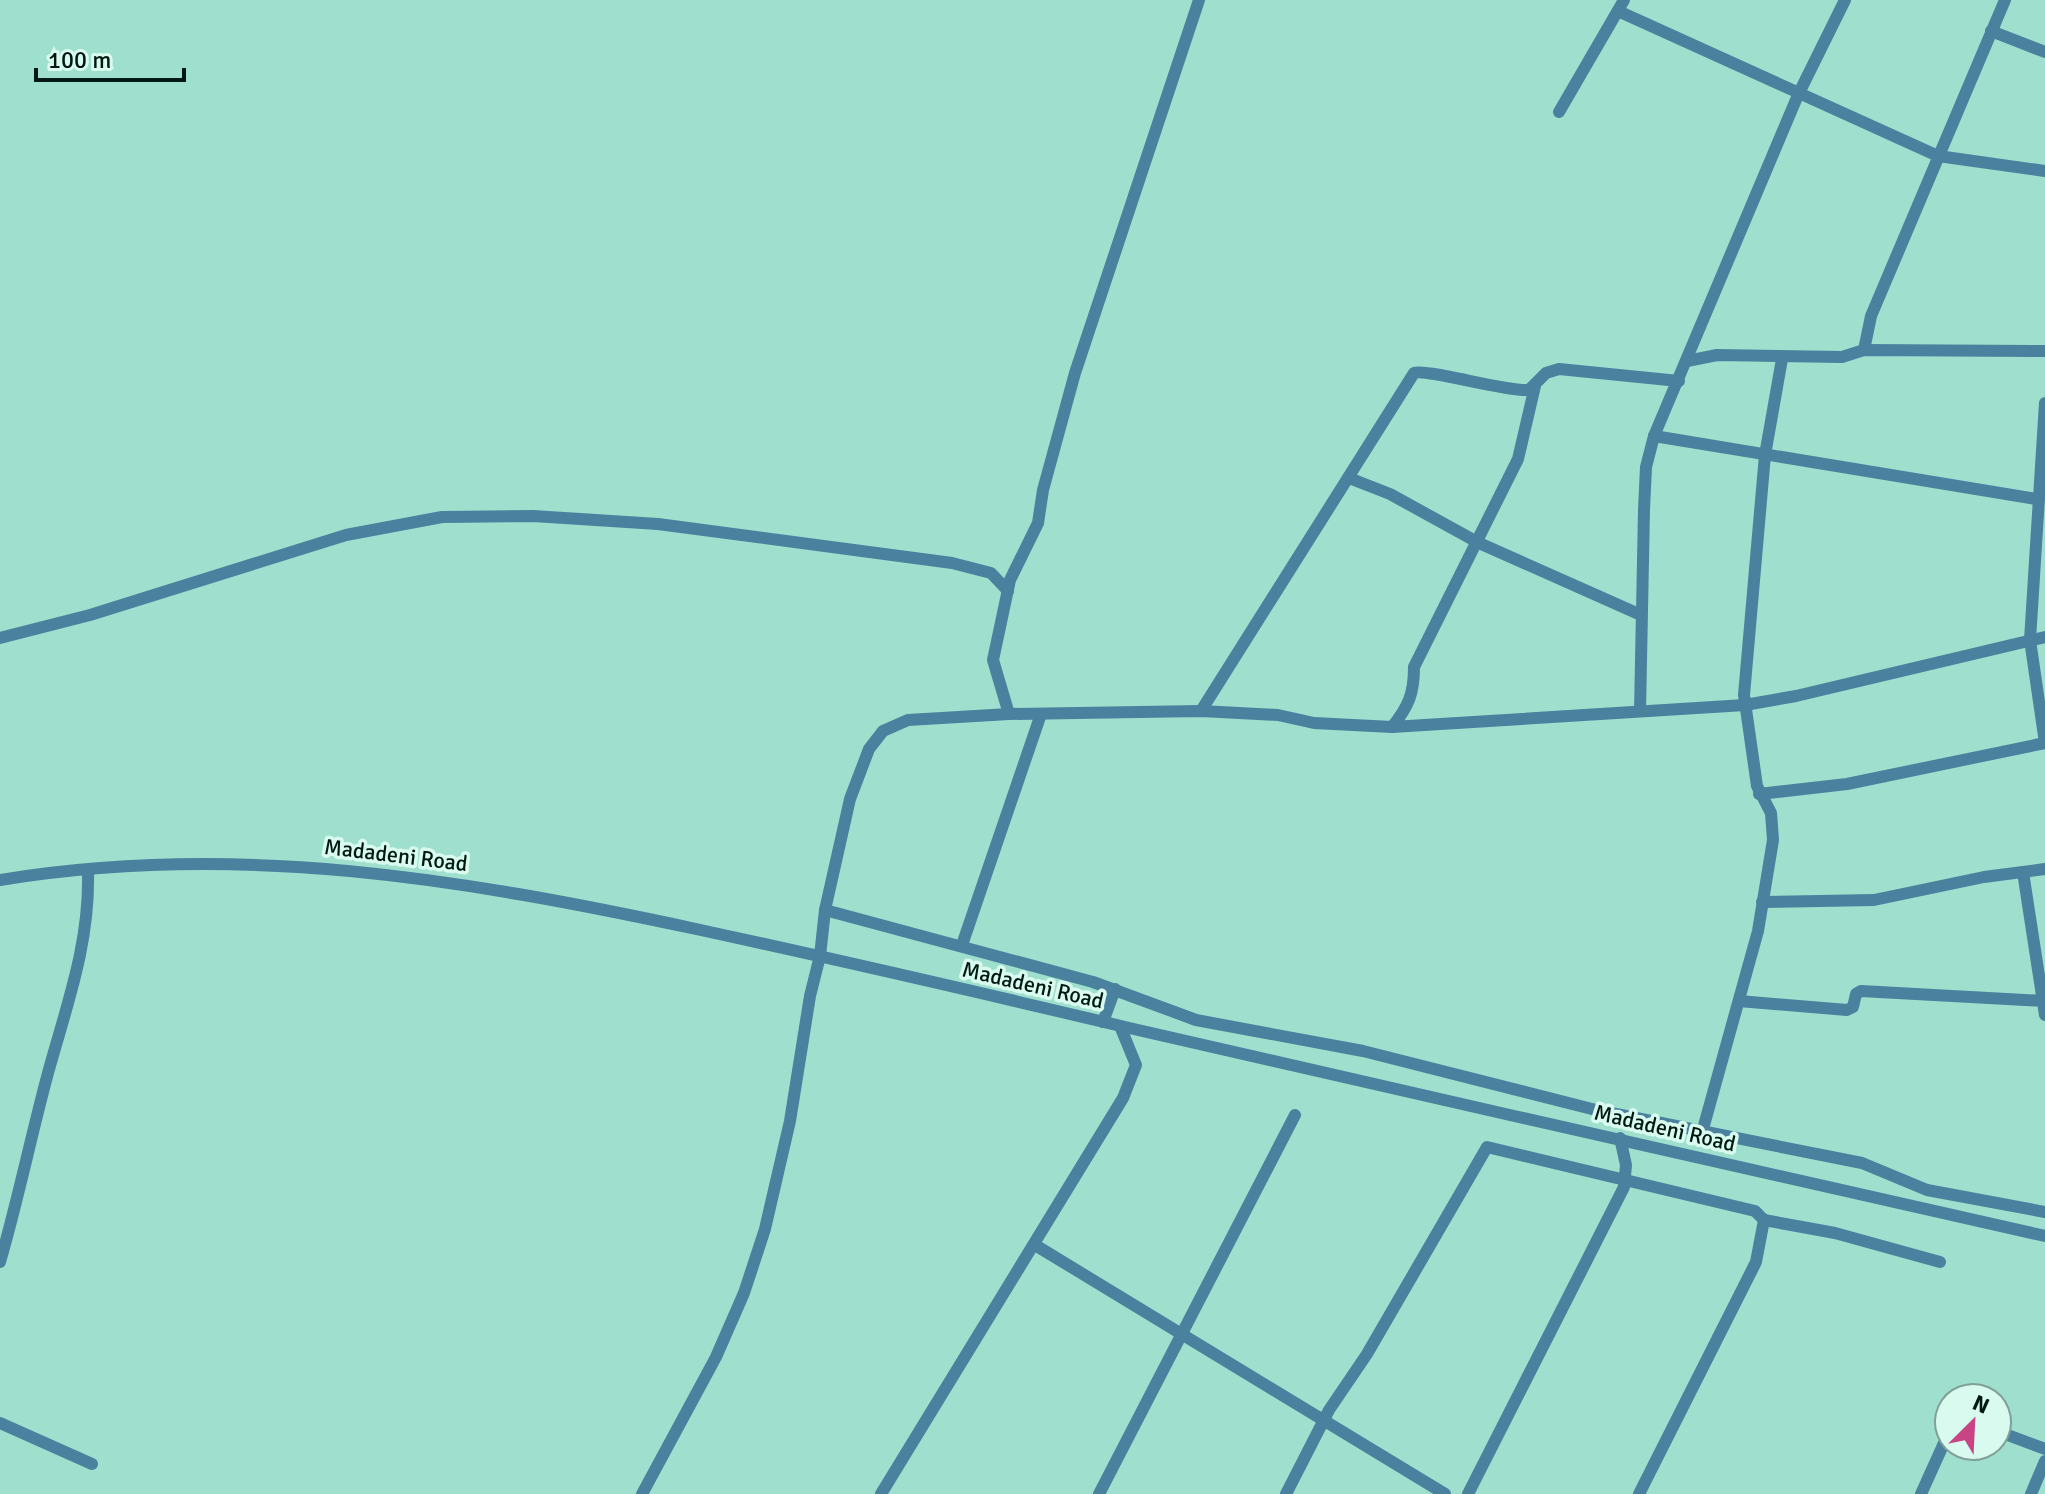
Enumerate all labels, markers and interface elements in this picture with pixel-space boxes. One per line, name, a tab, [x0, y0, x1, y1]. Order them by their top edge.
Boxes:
scale bar	[36, 32, 184, 82]
text: 100 m	[48, 45, 111, 75]
street label: Madadeni Road	[323, 833, 469, 877]
street label: Madadeni Road	[960, 956, 1106, 1014]
street label: Madadeni Road	[1592, 1099, 1738, 1157]
north arrow	[1933, 1382, 2013, 1462]
text: N	[1968, 1389, 1993, 1420]

